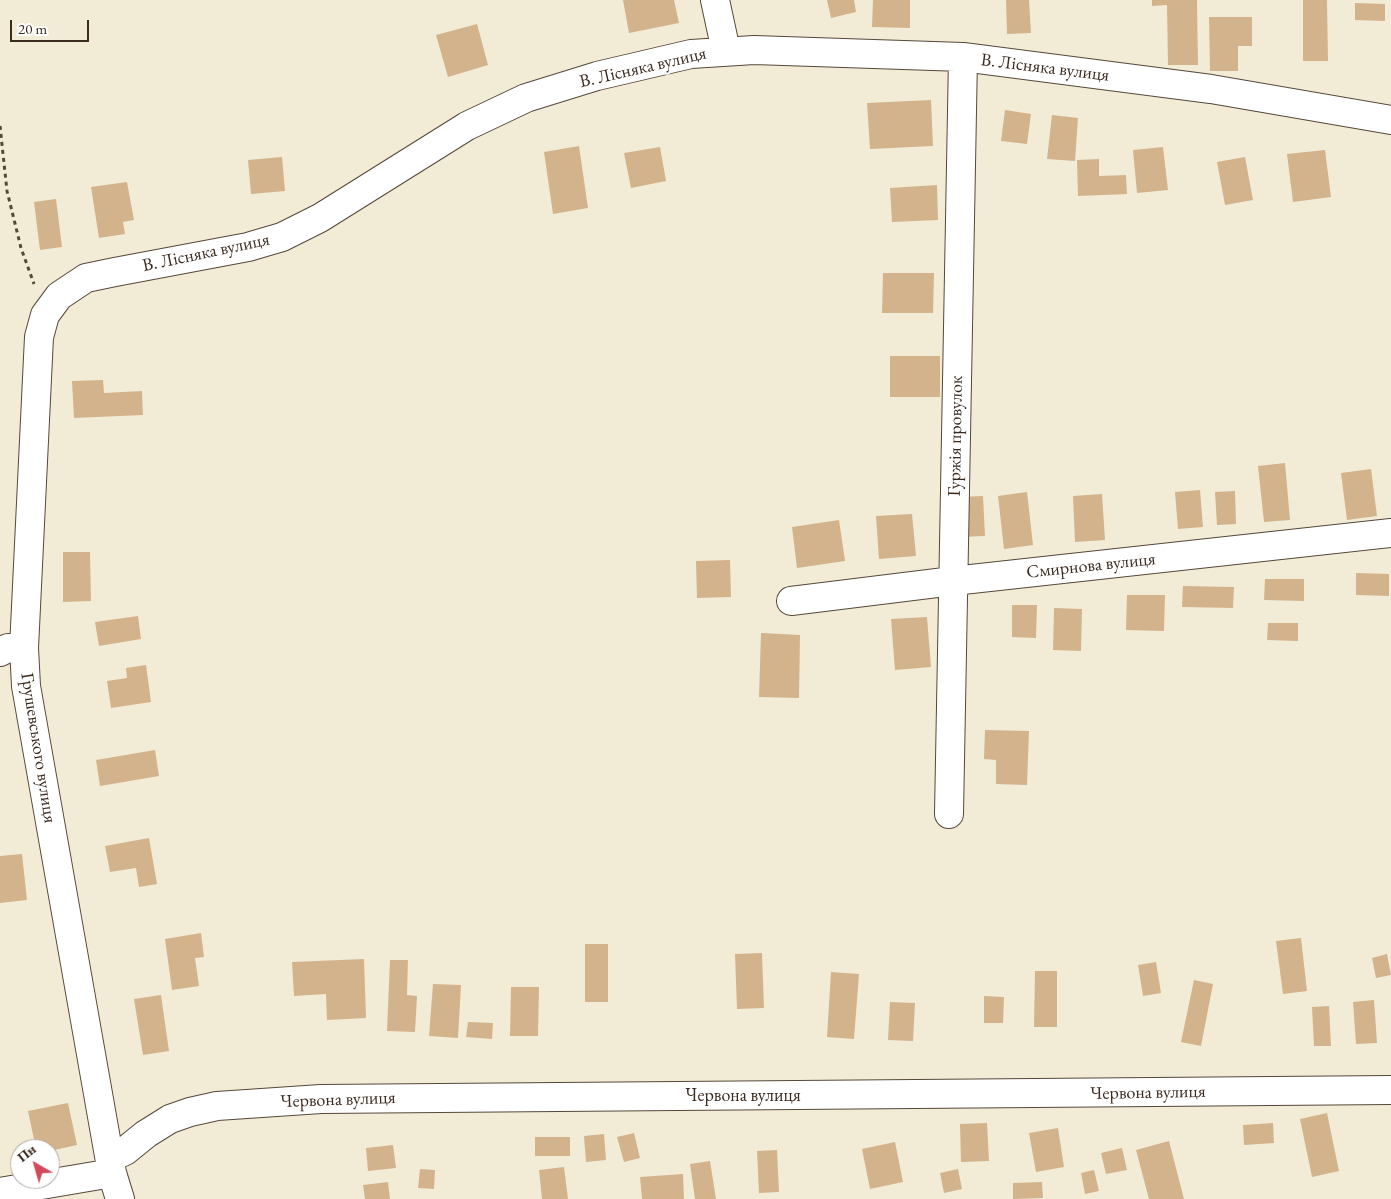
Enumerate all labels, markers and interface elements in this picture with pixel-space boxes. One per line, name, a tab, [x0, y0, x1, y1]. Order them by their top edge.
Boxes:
scale bar	[12, 10, 91, 42]
text: 20 m	[18, 19, 47, 38]
street label: В. Лісняка вулиця	[578, 43, 708, 93]
street label: В. Лісняка вулиця	[979, 49, 1111, 87]
street label: В. Лісняка вулиця	[140, 229, 272, 277]
street label: Гуржія провулок	[944, 375, 968, 497]
street label: Смирнова вулиця	[1025, 548, 1157, 584]
street label: Грушевського вулиця	[15, 671, 61, 825]
street label: Червона вулиця	[1090, 1081, 1206, 1105]
street label: Червона вулиця	[685, 1085, 801, 1107]
street label: Червона вулиця	[280, 1087, 396, 1113]
north arrow	[10, 1139, 60, 1189]
text: Пн	[13, 1140, 39, 1166]

